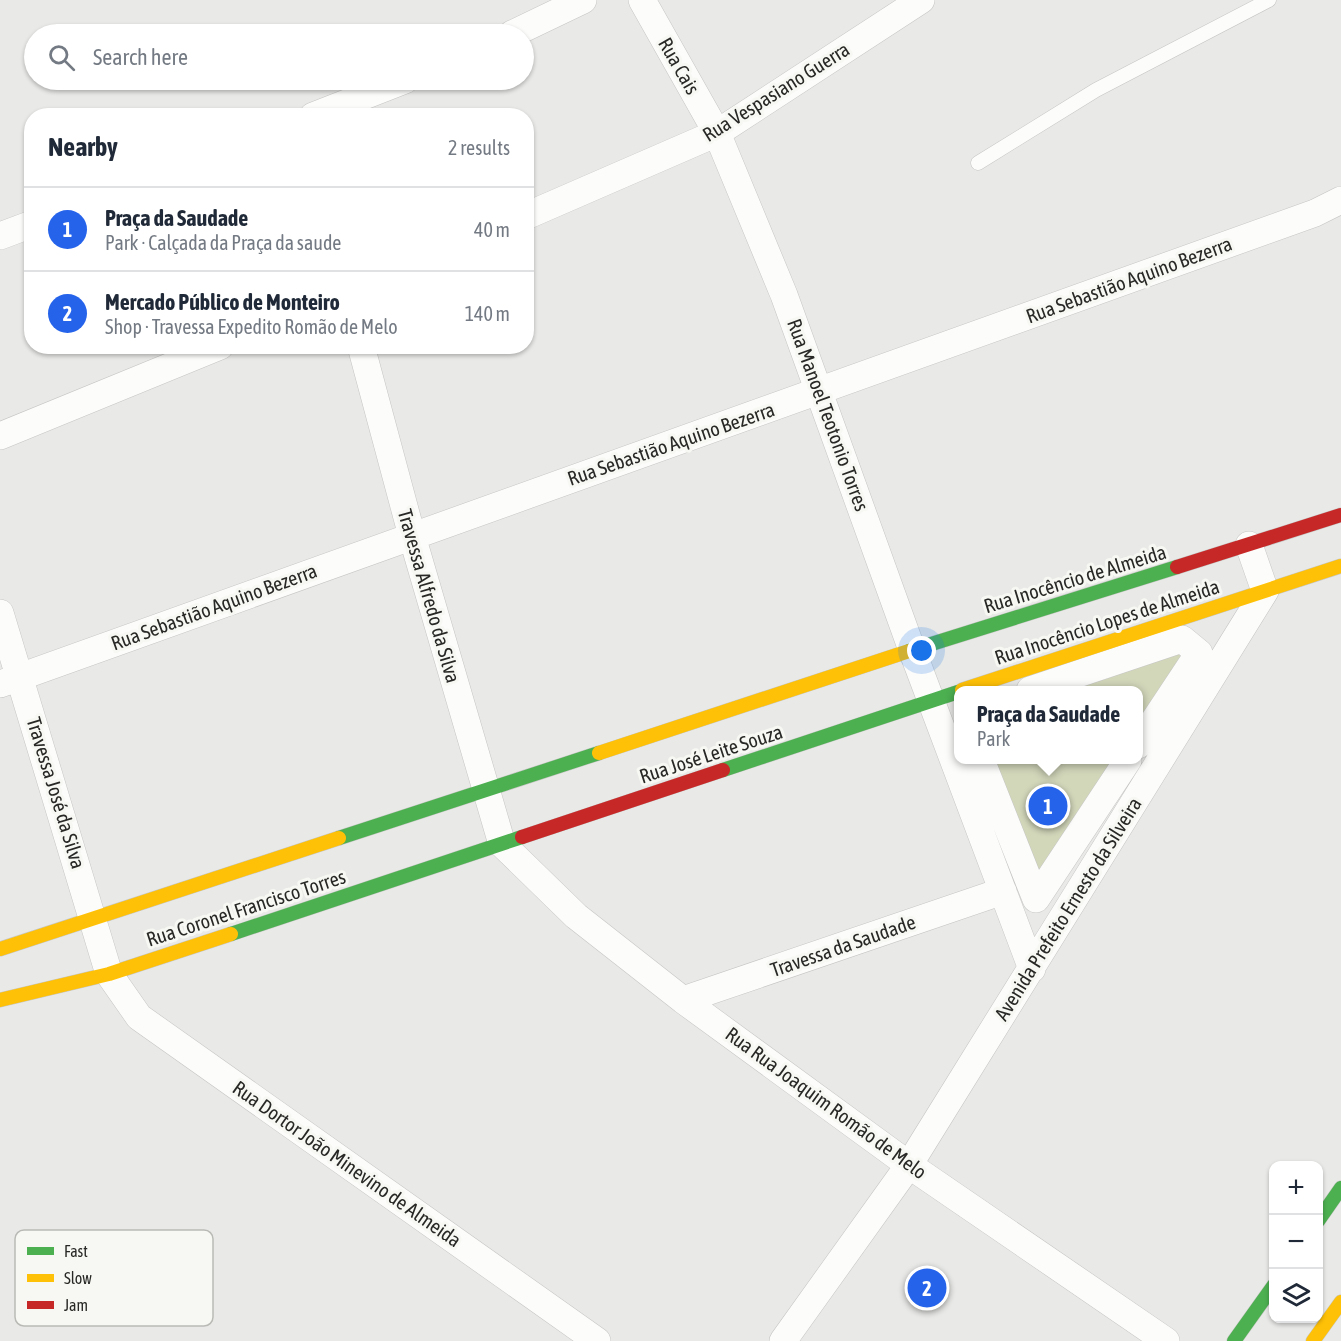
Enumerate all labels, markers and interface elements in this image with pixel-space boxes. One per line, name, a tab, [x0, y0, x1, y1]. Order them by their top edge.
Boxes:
search box	[24, 24, 534, 90]
street label: Rua Cais	[654, 33, 705, 98]
street label: Rua Vespasiano Guerra	[698, 37, 853, 146]
icon: search	[45, 41, 78, 74]
text: Search here	[93, 44, 188, 70]
text: Nearby	[48, 132, 118, 162]
text: 2 results	[448, 136, 510, 159]
text: Praça da Saudade	[105, 205, 248, 231]
text: 1	[63, 218, 72, 241]
text: 40 m	[474, 218, 510, 241]
text: Park · Calçada da Praça da saude	[105, 231, 341, 254]
street label: Rua Sebastião Aquino Bezerra	[1023, 232, 1235, 328]
text: Mercado Público de Monteiro	[105, 289, 340, 315]
text: 2	[63, 302, 72, 325]
text: 140 m	[465, 302, 510, 325]
text: Shop · Travessa Expedito Romão de Melo	[105, 315, 398, 338]
street label: Rua Manoel Teotonio Torres	[783, 316, 874, 514]
street label: Rua Sebastião Aquino Bezerra	[564, 397, 777, 490]
street label: Travessa Alfredo da Silva	[394, 506, 465, 685]
street label: Rua Inocêncio de Almeida	[981, 540, 1169, 617]
street label: Rua Sebastião Aquino Bezerra	[108, 559, 320, 655]
street label: Rua Inocêncio Lopes de Almeida	[992, 574, 1222, 669]
your location	[907, 636, 936, 665]
popup	[954, 686, 1143, 764]
text: Praça da Saudade	[977, 701, 1120, 727]
street label: Travessa José da Silva	[22, 714, 90, 871]
street label: Rua José Leite Souza	[636, 720, 785, 788]
text: Park	[977, 727, 1010, 750]
pin: 1	[1028, 784, 1068, 828]
street label: Avenida Prefeito Ernesto da Silveira	[989, 793, 1146, 1024]
street label: Rua Coronel Francisco Torres	[143, 864, 348, 951]
street label: Travessa da Saudade	[767, 910, 918, 981]
street label: Rua Rua Joaquim Romão de Melo	[721, 1022, 931, 1183]
street label: Rua Dortor João Minevino de Almeida	[229, 1076, 466, 1251]
map controls	[1269, 1161, 1323, 1323]
button: +	[1269, 1161, 1323, 1215]
button: −	[1269, 1215, 1323, 1269]
legend	[15, 1230, 213, 1326]
text: Fast	[64, 1242, 88, 1260]
pin: 2	[908, 1266, 946, 1310]
text: Slow	[64, 1269, 92, 1287]
button: layers	[1269, 1269, 1323, 1323]
text: Jam	[64, 1296, 88, 1314]

